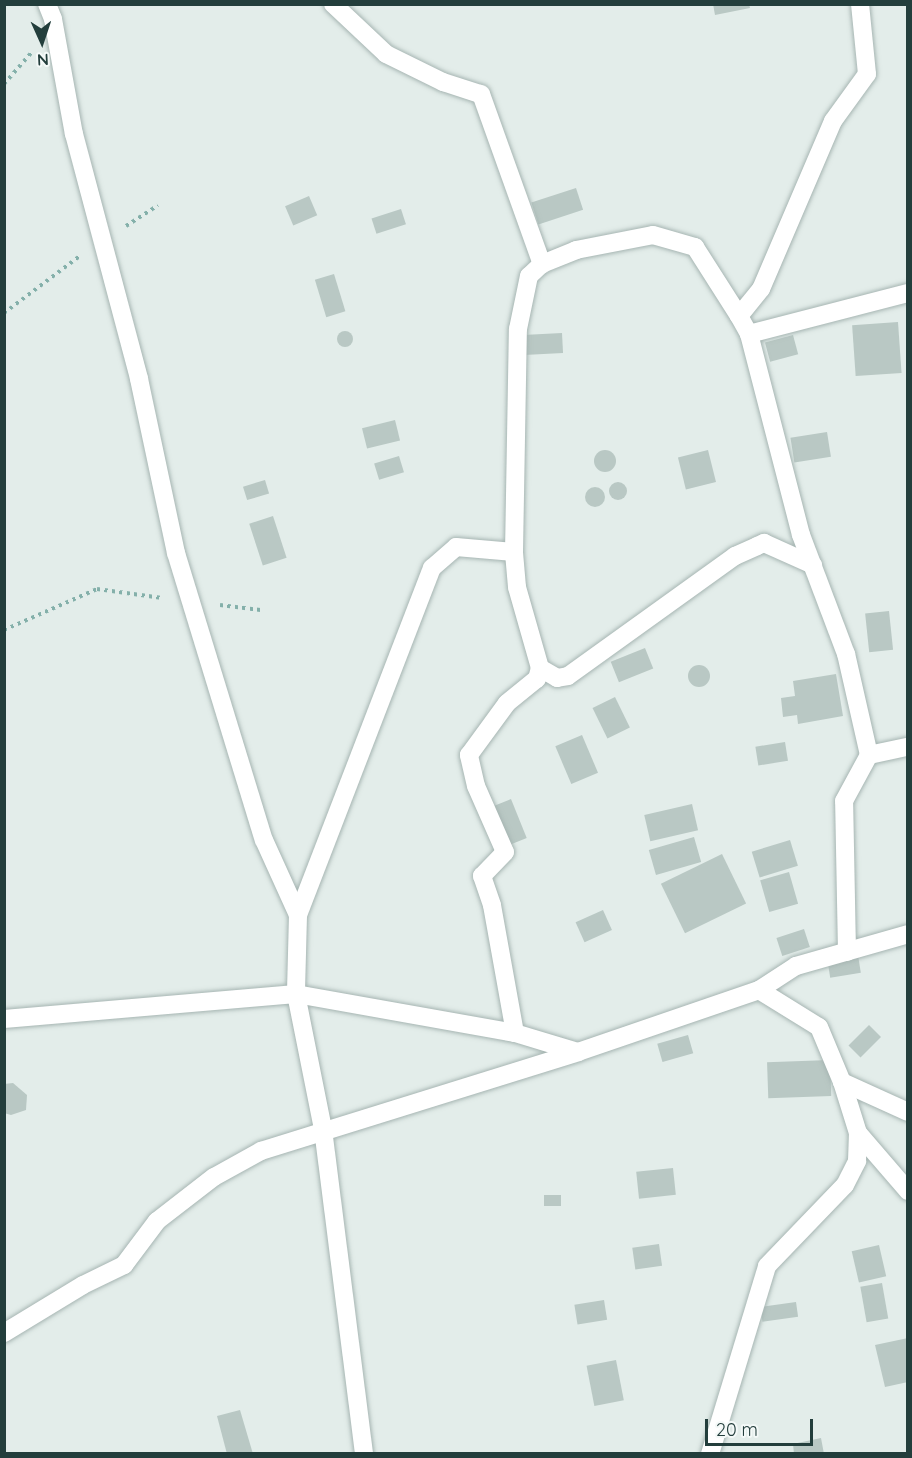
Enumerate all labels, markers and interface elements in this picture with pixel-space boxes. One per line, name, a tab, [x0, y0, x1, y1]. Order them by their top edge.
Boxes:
north arrow	[12, 12, 72, 72]
text: N	[37, 50, 49, 70]
scale bar	[708, 1407, 816, 1445]
text: 20 m	[716, 1418, 758, 1441]

